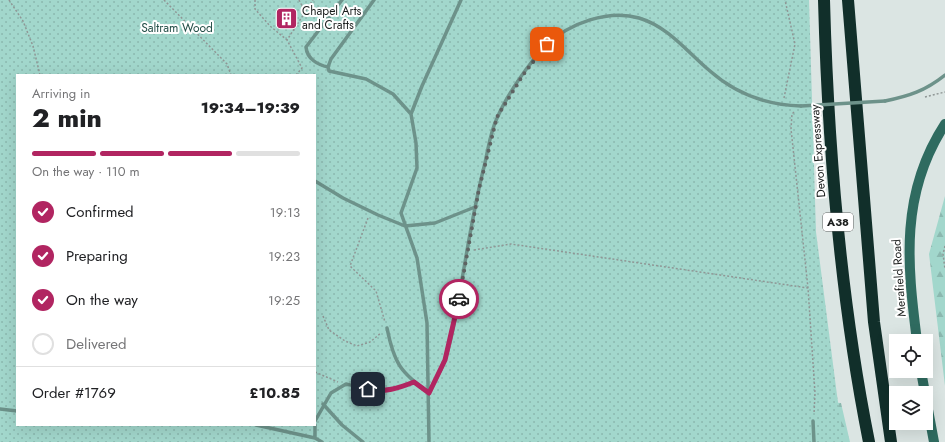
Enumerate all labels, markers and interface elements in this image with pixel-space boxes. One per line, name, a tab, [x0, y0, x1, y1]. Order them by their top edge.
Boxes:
place label: Chapel Arts and Crafts	[302, 2, 362, 34]
building icon: Chapel Arts and Crafts	[273, 5, 299, 31]
park label: Saltram Wood	[141, 19, 213, 37]
pin	[530, 27, 564, 61]
icon: bag	[536, 33, 558, 55]
text: Arriving in	[32, 84, 90, 103]
text: 19:34–19:39	[201, 97, 300, 119]
text: 2 min	[32, 99, 102, 137]
street label: Devon Expressway	[806, 103, 830, 198]
text: On the way · 110 m	[32, 162, 140, 181]
icon: check	[32, 201, 54, 223]
text: Confirmed	[66, 201, 134, 223]
text: 19:13	[270, 203, 300, 222]
road number: A38	[823, 213, 853, 231]
street label: Merafield Road	[887, 239, 911, 317]
icon: check	[32, 245, 54, 267]
text: Preparing	[66, 245, 128, 267]
text: 19:23	[268, 247, 300, 266]
courier	[439, 279, 479, 319]
icon: car	[448, 288, 470, 310]
icon: check	[32, 289, 54, 311]
text: On the way	[66, 289, 138, 311]
text: 19:25	[268, 291, 300, 310]
text: Delivered	[66, 333, 127, 355]
map controls	[889, 334, 933, 430]
button: locate	[889, 334, 933, 378]
pin	[351, 372, 385, 406]
icon: home	[357, 378, 379, 400]
text: Order #1769	[32, 382, 116, 404]
text: £10.85	[249, 382, 300, 404]
button: layers	[889, 386, 933, 430]

